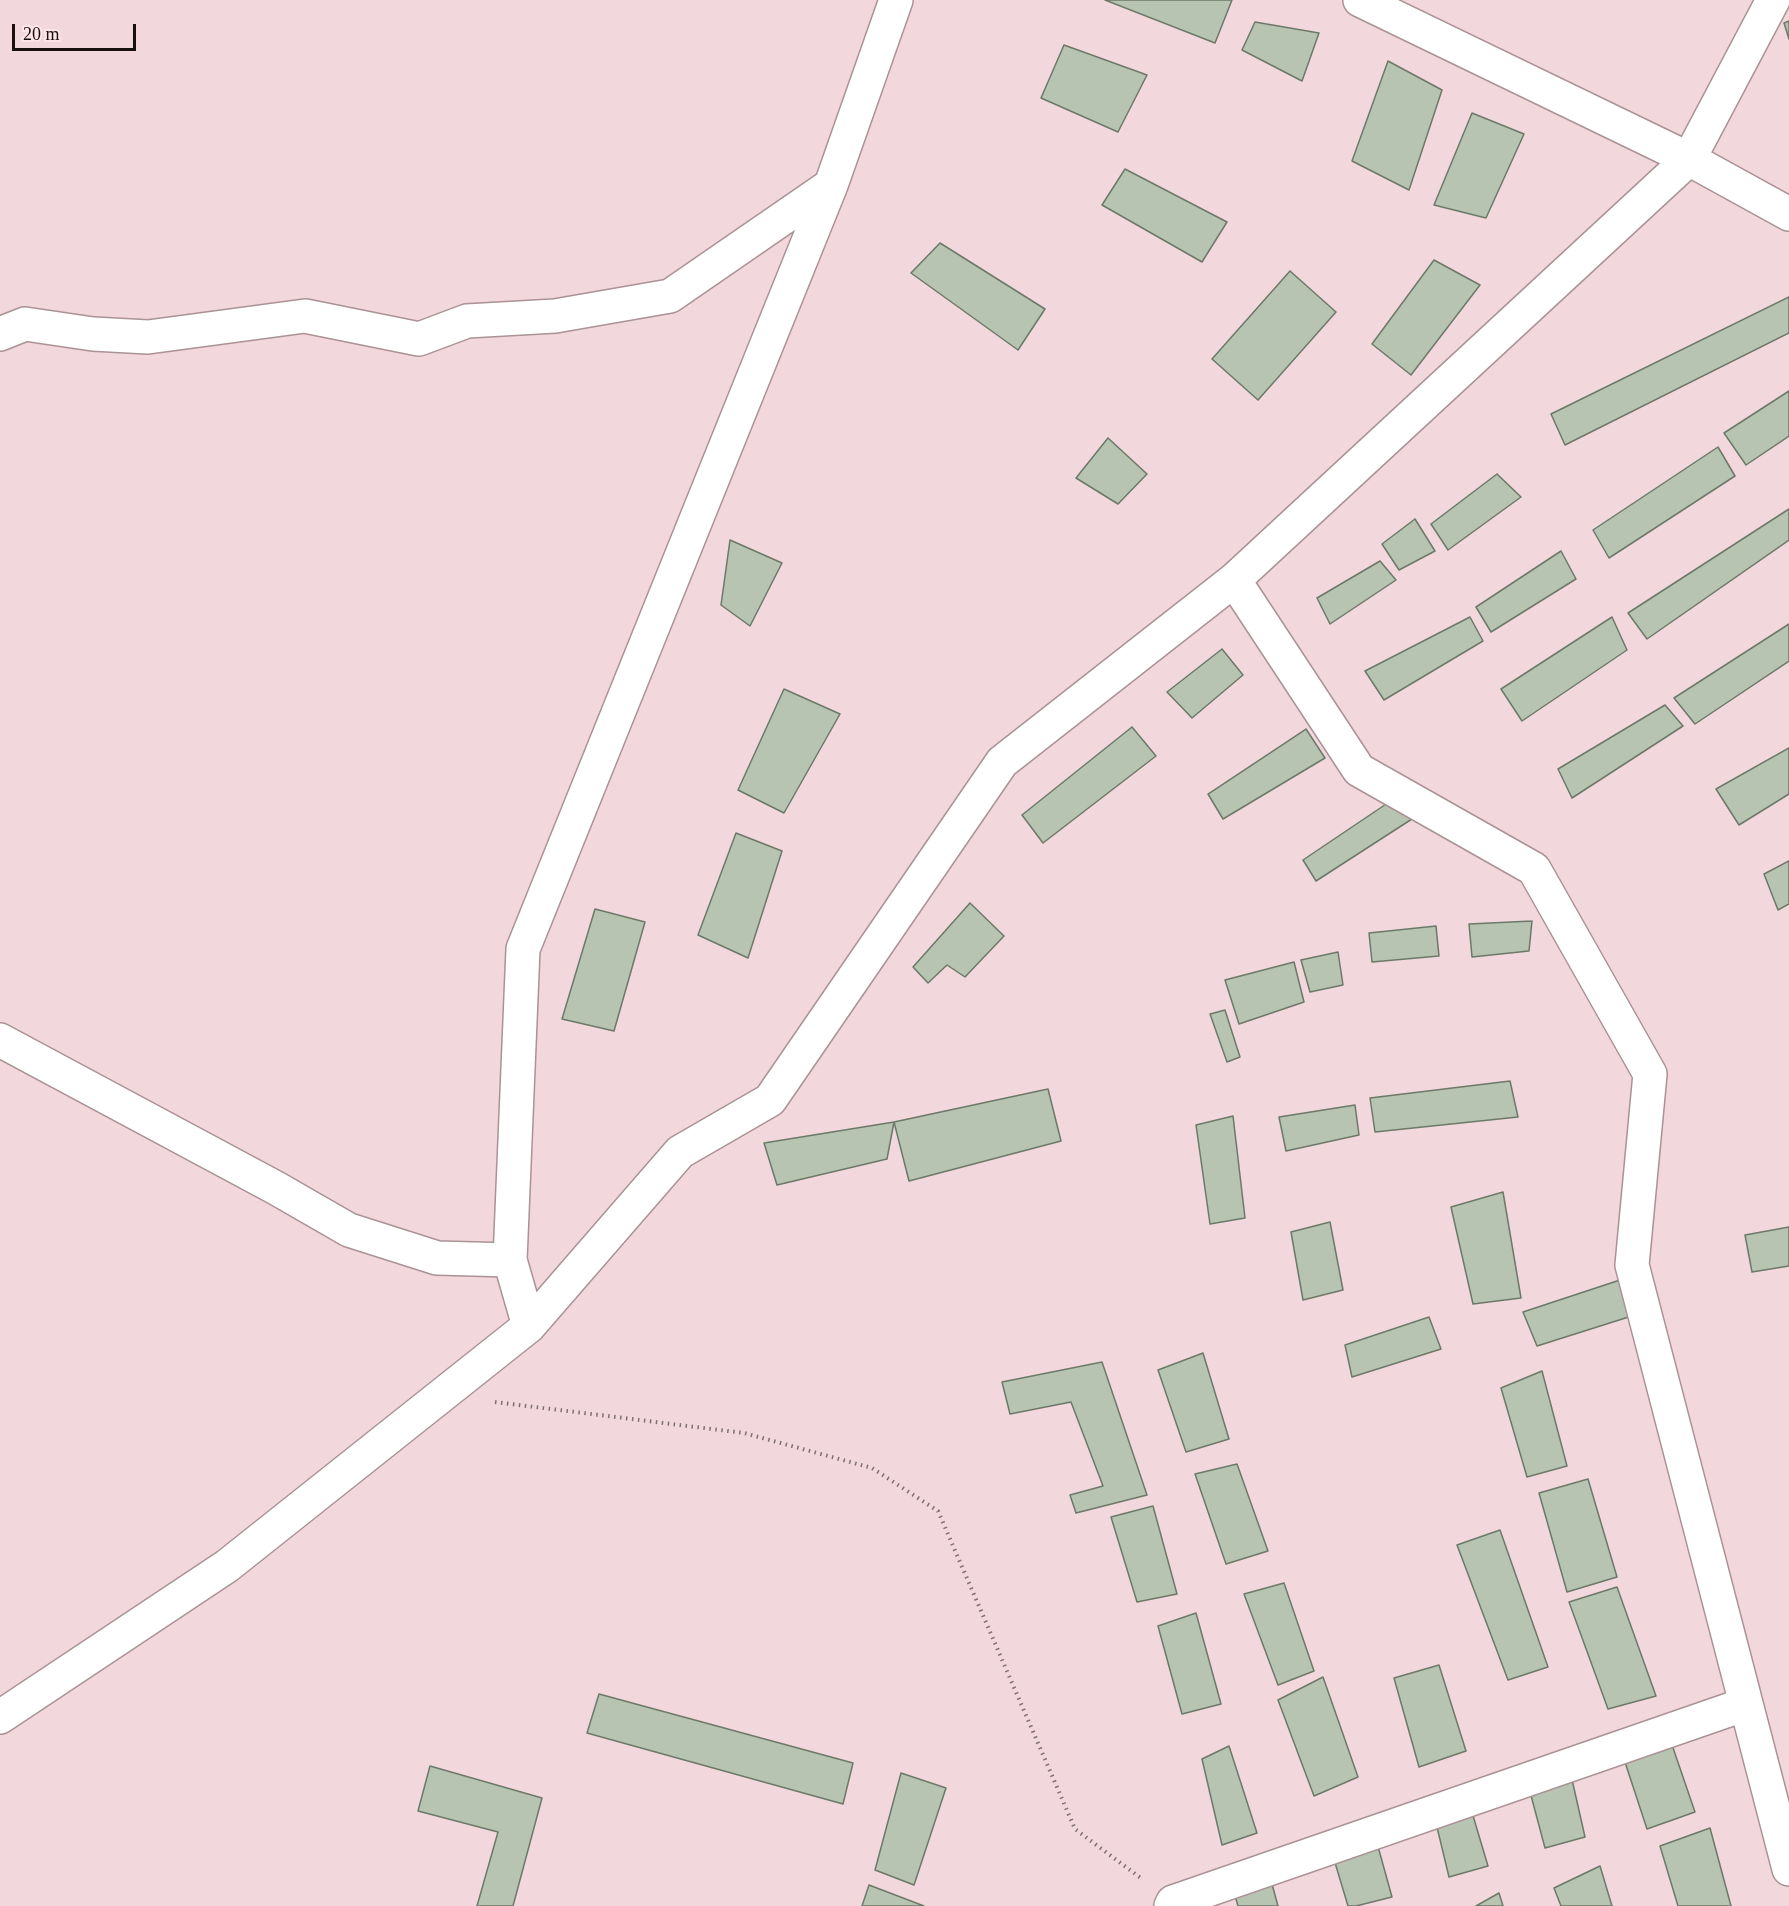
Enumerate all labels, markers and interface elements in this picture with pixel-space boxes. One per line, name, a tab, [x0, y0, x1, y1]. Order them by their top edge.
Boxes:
scale bar	[15, 12, 140, 50]
text: 20 m	[23, 24, 60, 44]

